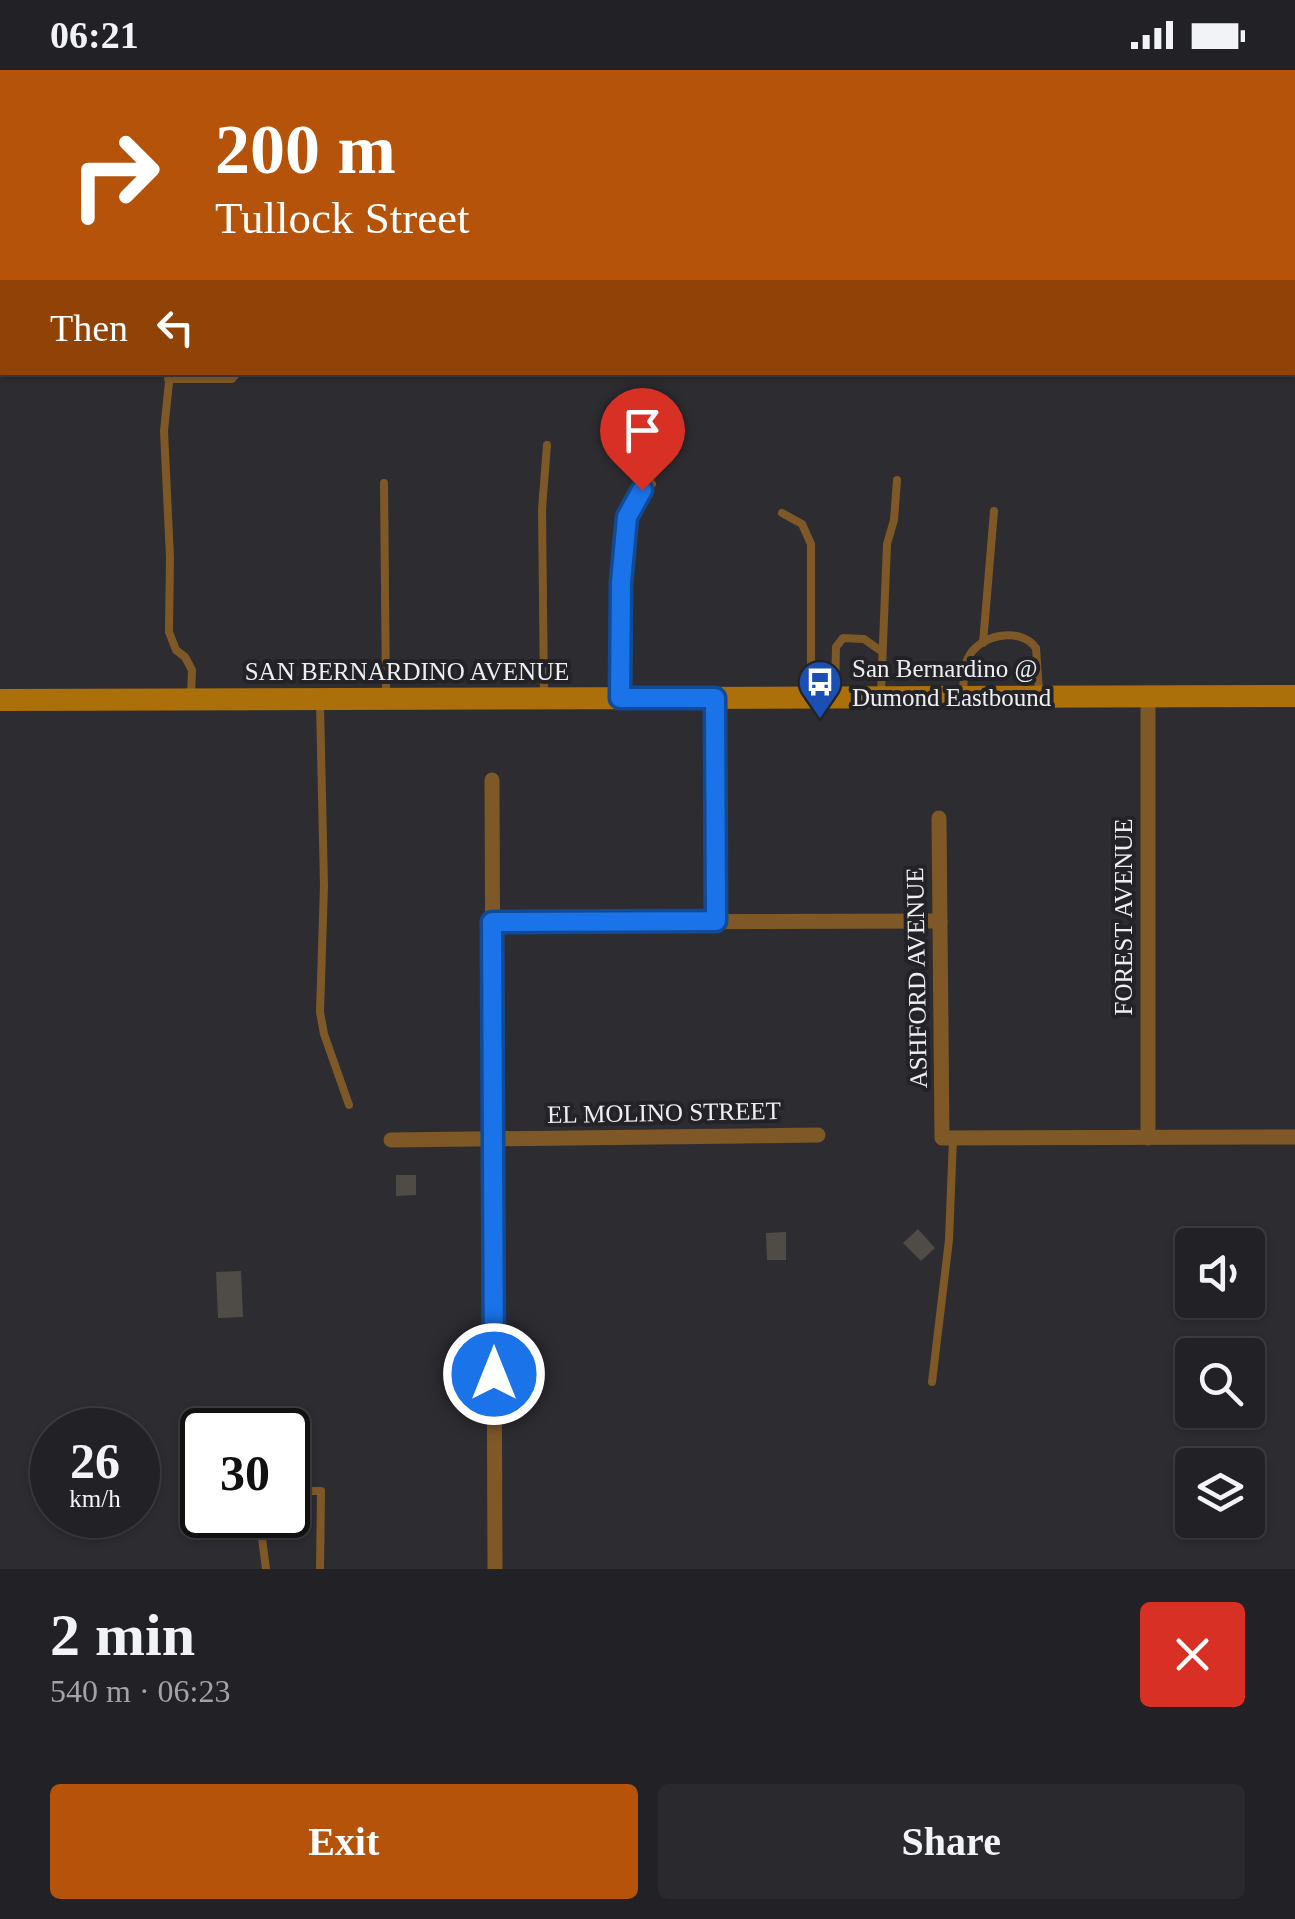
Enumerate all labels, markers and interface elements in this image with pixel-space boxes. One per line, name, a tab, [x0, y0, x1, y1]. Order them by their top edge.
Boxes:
text: 06:21	[50, 14, 139, 56]
icon: right	[50, 110, 180, 240]
text: 200 m	[215, 111, 396, 188]
text: Tullock Street	[215, 193, 470, 243]
icon: left	[148, 300, 203, 355]
text: Then	[50, 307, 128, 349]
pin	[600, 388, 685, 491]
icon: arrive	[615, 403, 670, 458]
place label: San Bernardino @ Dumond Eastbound	[852, 655, 1052, 711]
street label: SAN BERNARDINO AVENUE	[245, 658, 569, 685]
bus stop icon: San Bernardino @ Dumond Eastbound	[797, 659, 843, 720]
street label: FOREST AVENUE	[1110, 818, 1137, 1016]
street label: ASHFORD AVENUE	[901, 867, 932, 1089]
street label: EL MOLINO STREET	[547, 1097, 781, 1128]
map controls	[1175, 1228, 1265, 1538]
button: sound	[1175, 1228, 1265, 1318]
position arrow	[442, 1322, 546, 1426]
button: search	[1175, 1338, 1265, 1428]
speed limit sign: 30	[180, 1408, 310, 1538]
text: 26	[70, 1433, 120, 1489]
button: layers	[1175, 1448, 1265, 1538]
text: km/h	[69, 1485, 121, 1512]
text: 2 min	[50, 1602, 195, 1668]
button: close	[1140, 1602, 1245, 1707]
text: 540 m · 06:23	[50, 1673, 230, 1709]
button: Exit	[50, 1784, 638, 1899]
button: Share	[658, 1784, 1245, 1899]

